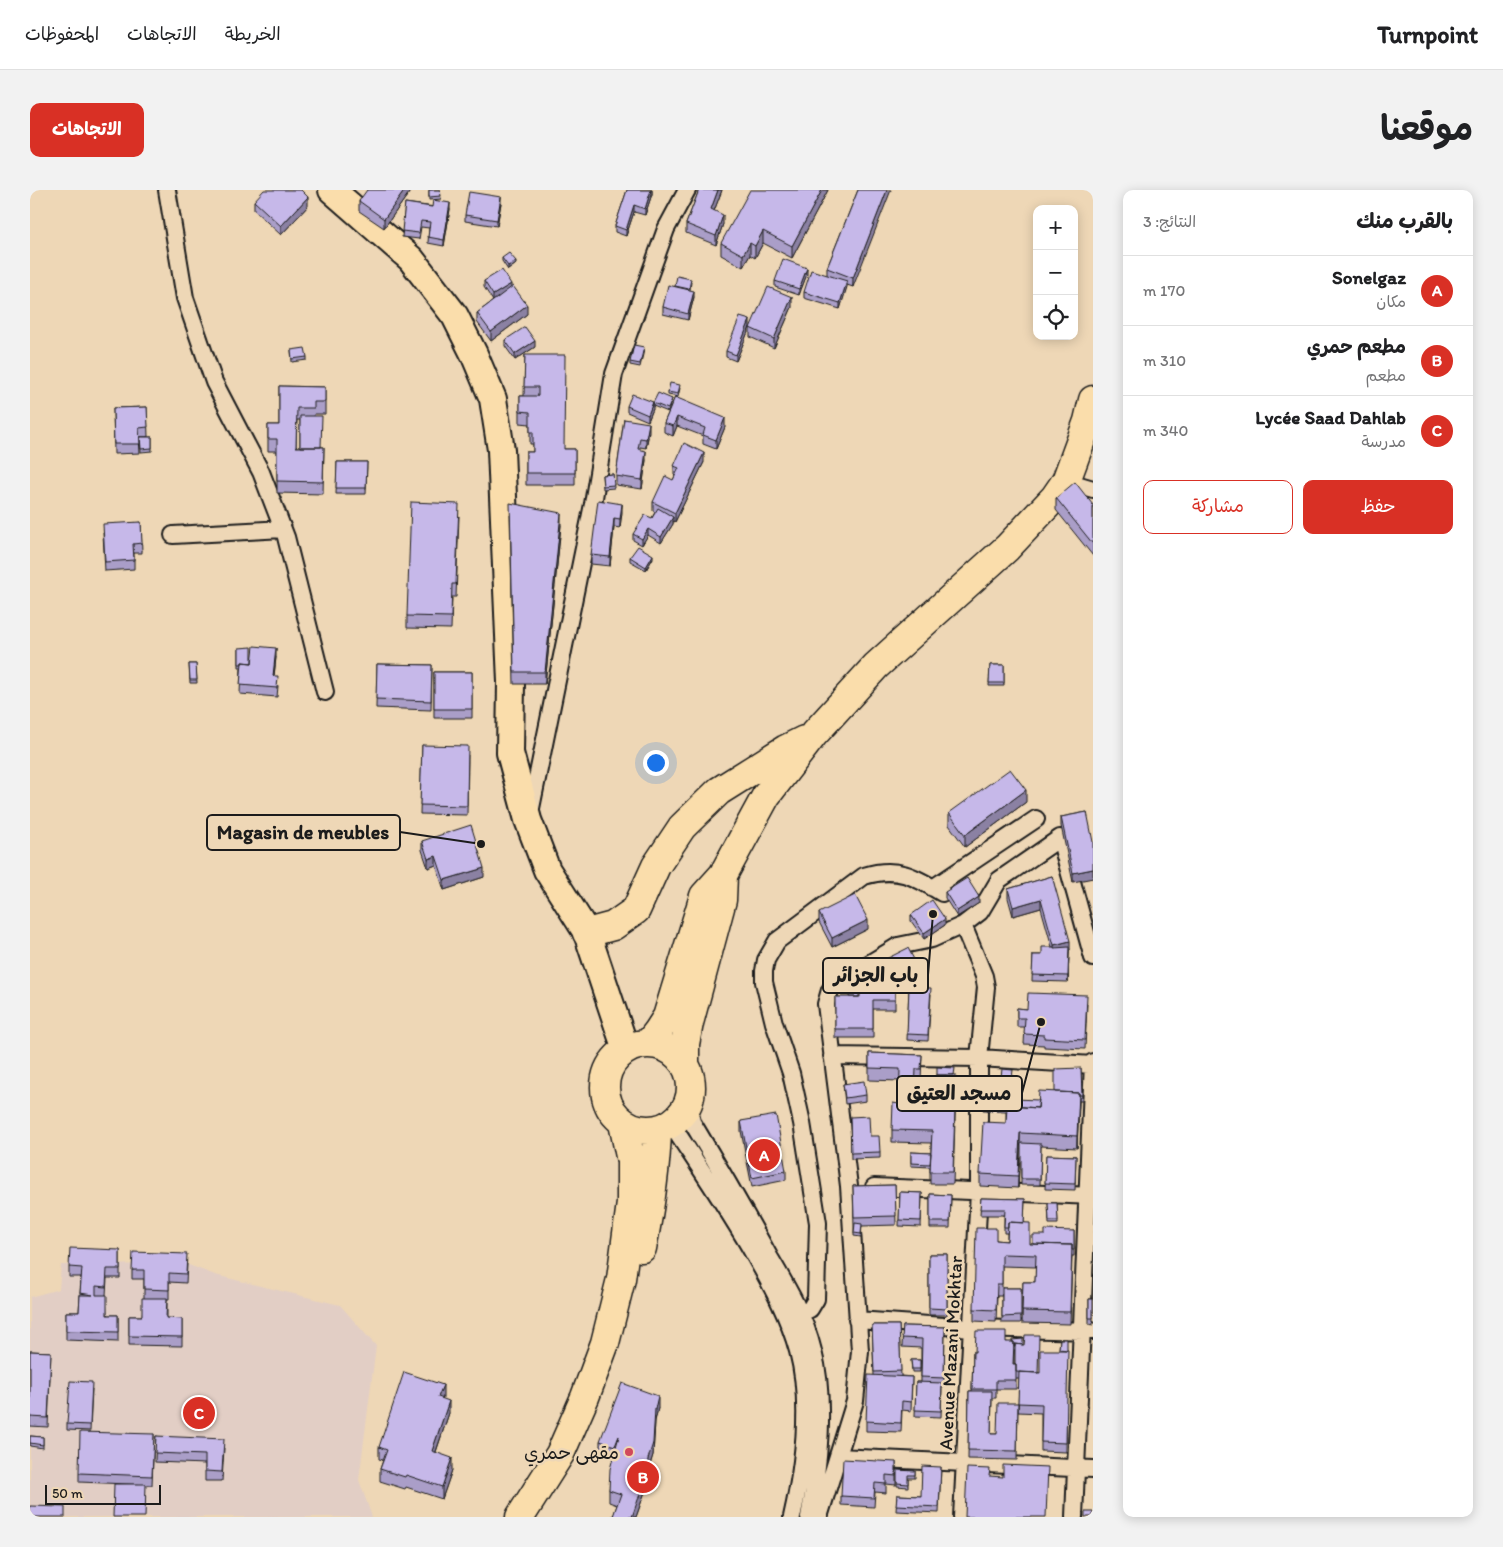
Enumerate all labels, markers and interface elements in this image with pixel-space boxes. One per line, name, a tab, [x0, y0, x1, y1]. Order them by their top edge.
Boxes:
text: Turnpoint	[1377, 20, 1478, 49]
text: المحفوظات	[25, 23, 99, 45]
text: الاتجاهات	[127, 23, 197, 45]
text: الخريطة	[225, 23, 281, 45]
button: الاتجاهات	[30, 103, 144, 157]
text: موقعنا	[1380, 107, 1473, 149]
map controls	[1033, 205, 1078, 340]
button: +	[1033, 205, 1078, 250]
text: بالقرب منك	[1356, 208, 1453, 233]
text: النتائج: 3	[1143, 212, 1196, 231]
button: −	[1033, 250, 1078, 295]
text: Sonelgaz	[1332, 266, 1406, 289]
text: 170 m	[1143, 281, 1185, 300]
text: A	[1432, 281, 1442, 300]
text: مكان	[1376, 292, 1406, 311]
button: locate	[1033, 295, 1078, 340]
text: مطعم حمري	[1307, 335, 1406, 358]
text: 310 m	[1143, 351, 1186, 370]
text: B	[1432, 351, 1442, 370]
text: مطعم	[1366, 366, 1406, 385]
text: Lycée Saad Dahlab	[1255, 406, 1406, 429]
text: 340 m	[1143, 421, 1188, 440]
text: C	[1432, 421, 1442, 440]
text: مدرسة	[1361, 432, 1406, 451]
button: مشاركة	[1143, 480, 1293, 534]
button: حفظ	[1303, 480, 1453, 534]
your location	[643, 750, 669, 776]
callout: Magasin de meubles	[207, 815, 400, 850]
text: Magasin de meubles	[217, 820, 389, 845]
callout: باب الجزائر	[823, 958, 928, 993]
text: باب الجزائر	[832, 963, 918, 988]
callout: مسجد العتيق	[897, 1076, 1022, 1111]
text: مسجد العتيق	[907, 1081, 1011, 1105]
pin: A	[748, 1136, 780, 1174]
street label: Avenue Mazani Mokhtar	[934, 1254, 967, 1451]
pin: C	[183, 1394, 215, 1432]
place label: مقهى حمري	[524, 1441, 619, 1467]
marker: مقهى حمري	[623, 1446, 635, 1458]
pin: B	[627, 1458, 659, 1496]
scale bar	[45, 1482, 161, 1505]
text: 50 m	[52, 1485, 83, 1502]

